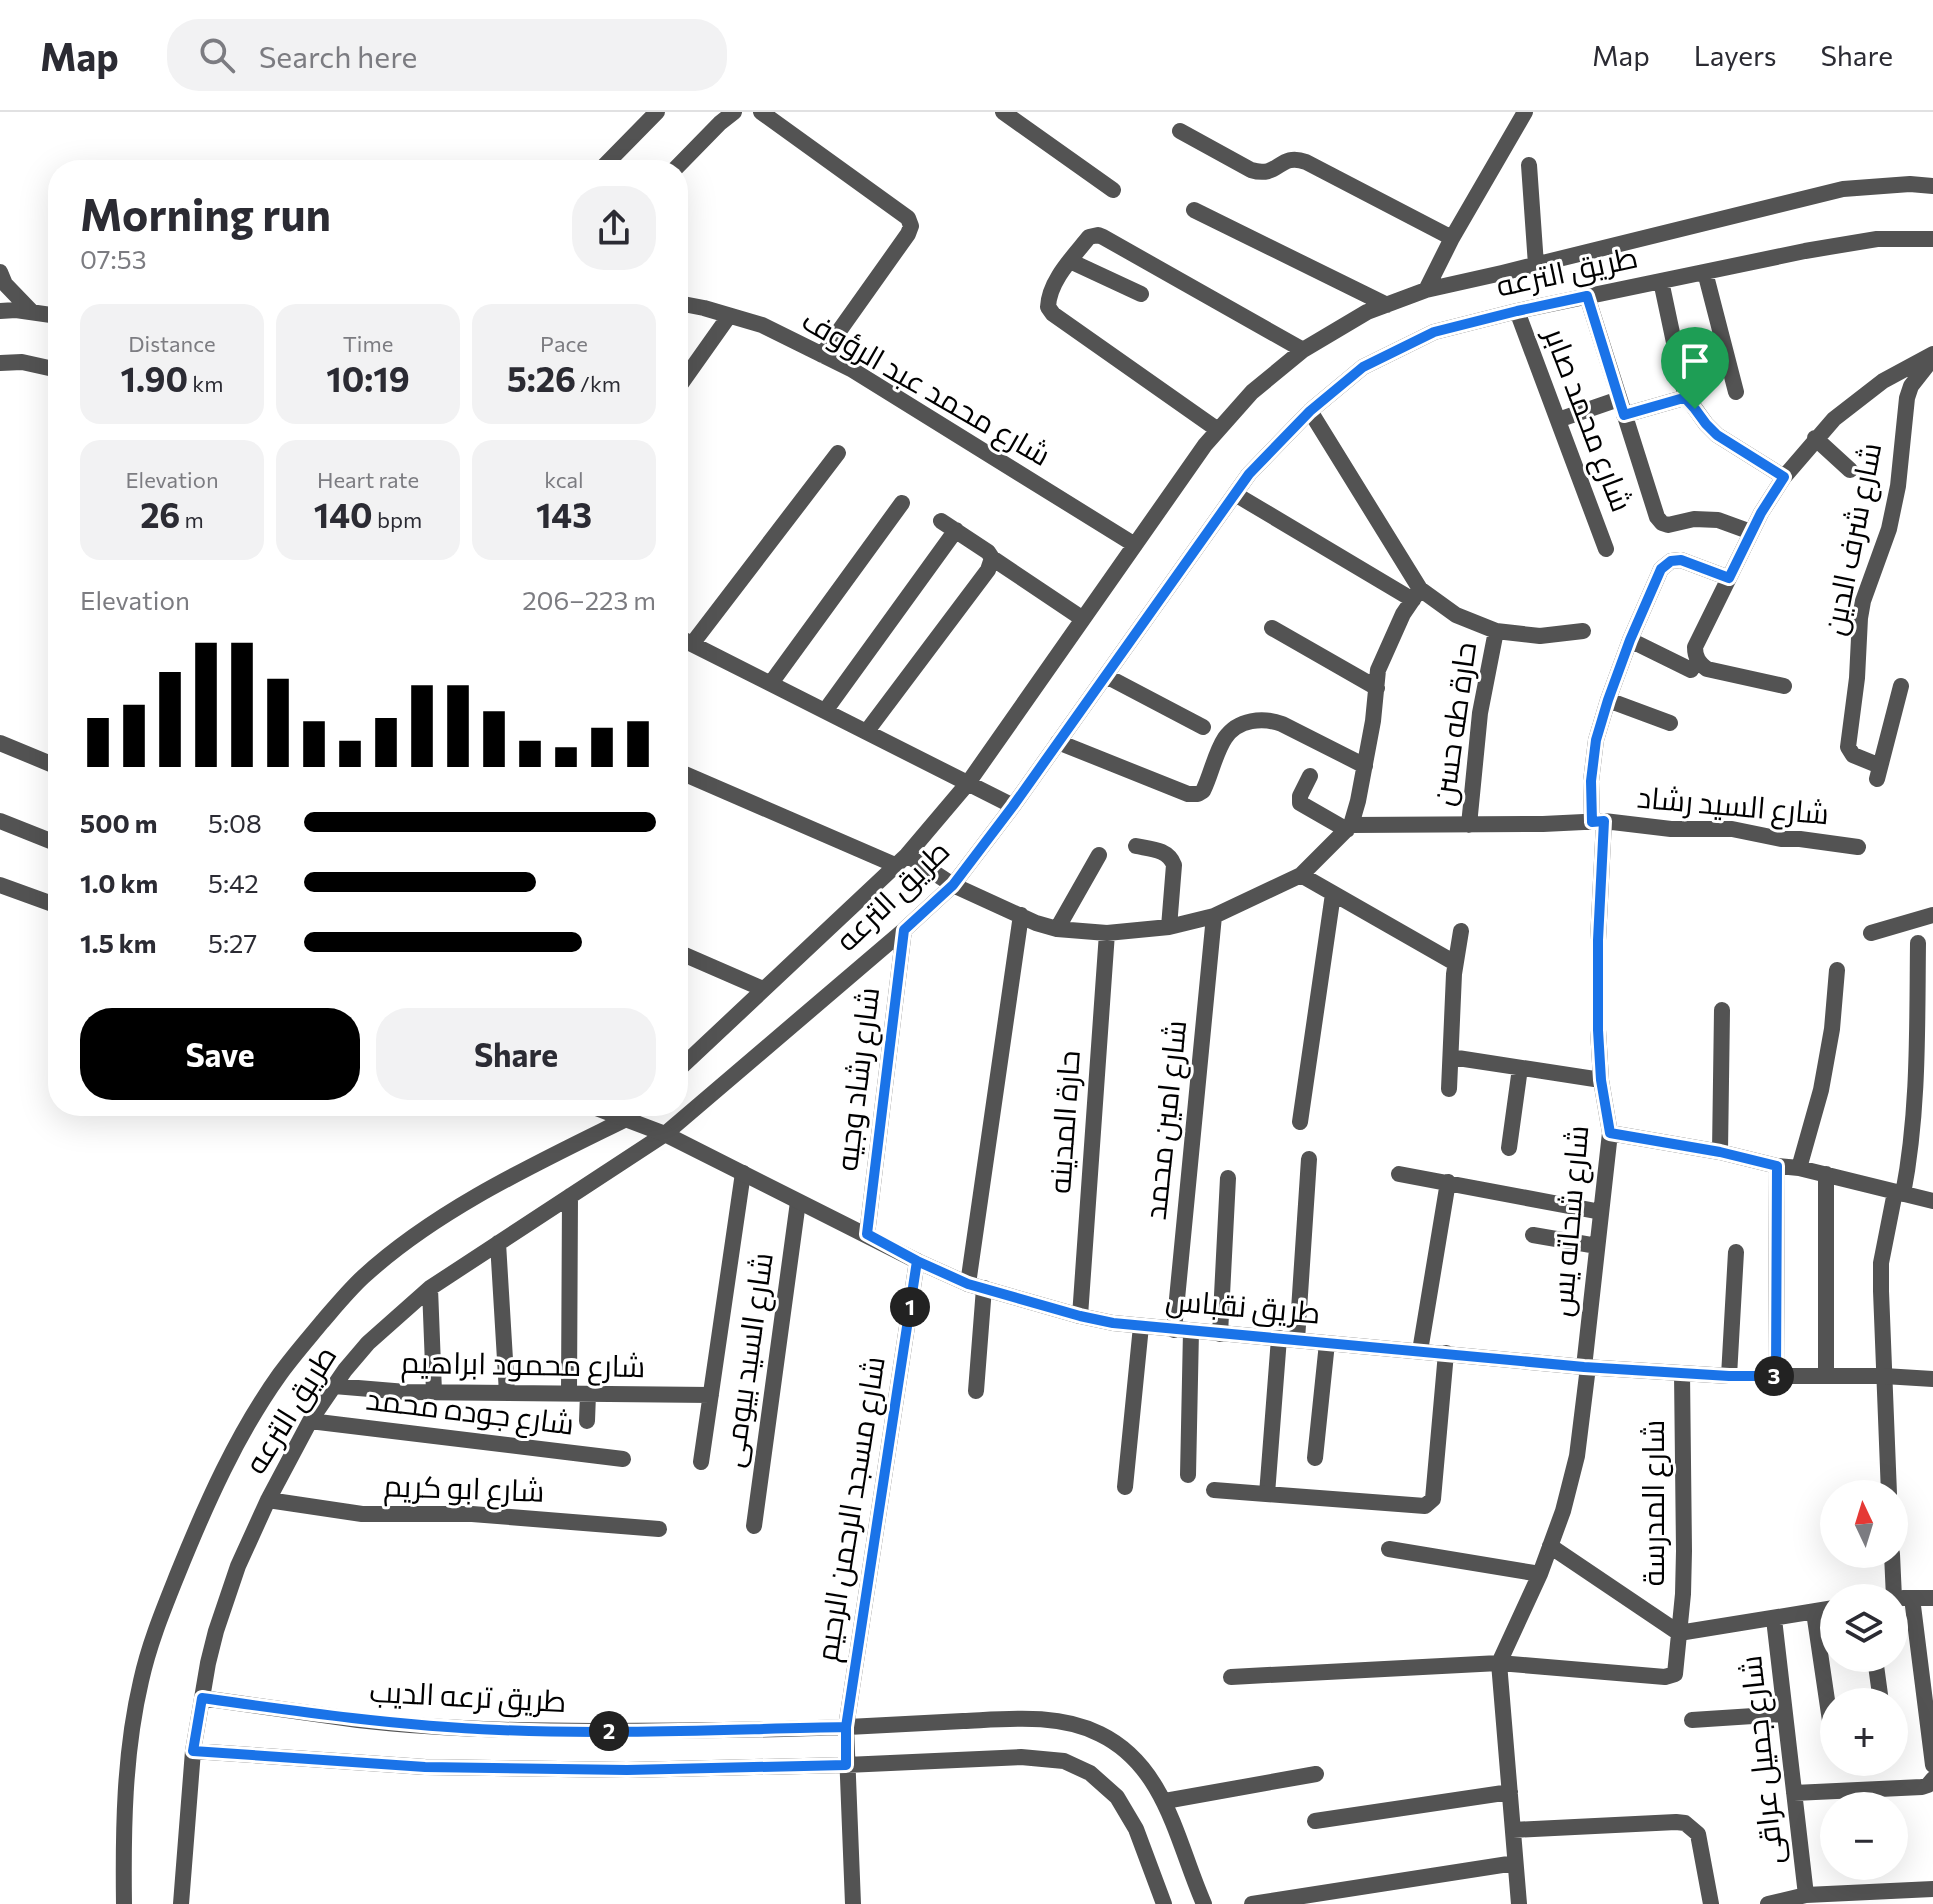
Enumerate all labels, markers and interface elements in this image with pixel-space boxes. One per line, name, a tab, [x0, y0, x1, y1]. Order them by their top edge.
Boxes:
search box	[167, 19, 727, 91]
text: Map	[40, 32, 119, 79]
icon: search	[195, 33, 239, 77]
text: Search here	[259, 37, 417, 74]
text: Map	[1592, 38, 1650, 72]
text: Layers	[1694, 38, 1776, 72]
text: Share	[1820, 38, 1893, 72]
text: Morning run	[80, 186, 331, 240]
button: share	[572, 186, 656, 270]
street label: طريق الترعه	[1492, 237, 1641, 305]
text: 07:53	[80, 243, 147, 274]
street label: شارع محمد عبد الرؤوف	[794, 300, 1058, 475]
street label: شارع محمد صابر	[1534, 320, 1642, 518]
pin	[1661, 327, 1729, 409]
text: Distance	[128, 330, 216, 357]
text: Time	[343, 330, 393, 357]
text: Pace	[540, 330, 588, 357]
icon: arrive	[1673, 339, 1717, 383]
text: 1.90	[121, 357, 188, 399]
text: 10:19	[326, 357, 410, 399]
text: 5:26	[507, 357, 576, 399]
text: km	[188, 370, 223, 397]
text: /km	[576, 370, 621, 397]
street label: شارع شرف الدين	[1814, 439, 1891, 639]
text: Elevation	[126, 466, 218, 493]
text: Heart rate	[317, 466, 419, 493]
text: kcal	[544, 466, 584, 493]
text: 26	[140, 493, 180, 535]
text: 140	[314, 493, 373, 535]
text: 143	[536, 493, 592, 535]
text: m	[180, 506, 204, 533]
text: bpm	[373, 506, 422, 533]
text: Elevation	[80, 584, 190, 615]
text: 206–223 m	[522, 584, 656, 615]
street label: حارة طه حسن	[1423, 639, 1484, 808]
street label: شارع السيد رشاد	[1635, 777, 1831, 834]
text: 500 m	[80, 807, 157, 838]
text: 5:08	[208, 807, 262, 838]
street label: طريق الترعه	[827, 831, 957, 959]
text: 1.0 km	[80, 867, 158, 898]
text: 5:42	[208, 867, 259, 898]
text: 1.5 km	[80, 927, 156, 958]
text: 5:27	[208, 927, 257, 958]
street label: شارع رشاد وجيه	[826, 985, 889, 1173]
button: Save	[80, 1008, 360, 1100]
button: Share	[376, 1008, 656, 1100]
street label: شارع امين محمد	[1135, 1018, 1196, 1222]
street label: حارة المدينه	[1039, 1049, 1087, 1195]
street label: شارع شحاته يس	[1541, 1123, 1598, 1318]
street label: شارع السيد بيومى	[712, 1250, 783, 1470]
street label: طريق نقباس	[1164, 1279, 1322, 1332]
pin: 1	[890, 1287, 930, 1327]
text: 1	[905, 1293, 915, 1320]
street label: طريق الترعه	[235, 1338, 344, 1480]
street label: شارع محمود ابراهيم	[400, 1342, 646, 1387]
street label: شارع مسجد الرحمن الرحيم	[806, 1353, 895, 1664]
pin: 3	[1754, 1356, 1794, 1396]
text: 3	[1768, 1362, 1780, 1389]
street label: شارع جوده محمد	[364, 1378, 576, 1445]
street label: شارع المدرسة	[1633, 1420, 1674, 1586]
street label: شارع ابو كريم	[383, 1465, 545, 1512]
north arrow	[1820, 1480, 1908, 1568]
map controls	[1820, 1480, 1908, 1880]
button: layers	[1820, 1584, 1908, 1672]
street label: شارع جميل عراقى	[1730, 1654, 1793, 1867]
street label: طريق ترعه الديب	[369, 1671, 567, 1720]
button: +	[1820, 1688, 1908, 1776]
pin: 2	[589, 1711, 629, 1751]
text: 2	[603, 1717, 615, 1744]
button: −	[1820, 1792, 1908, 1880]

